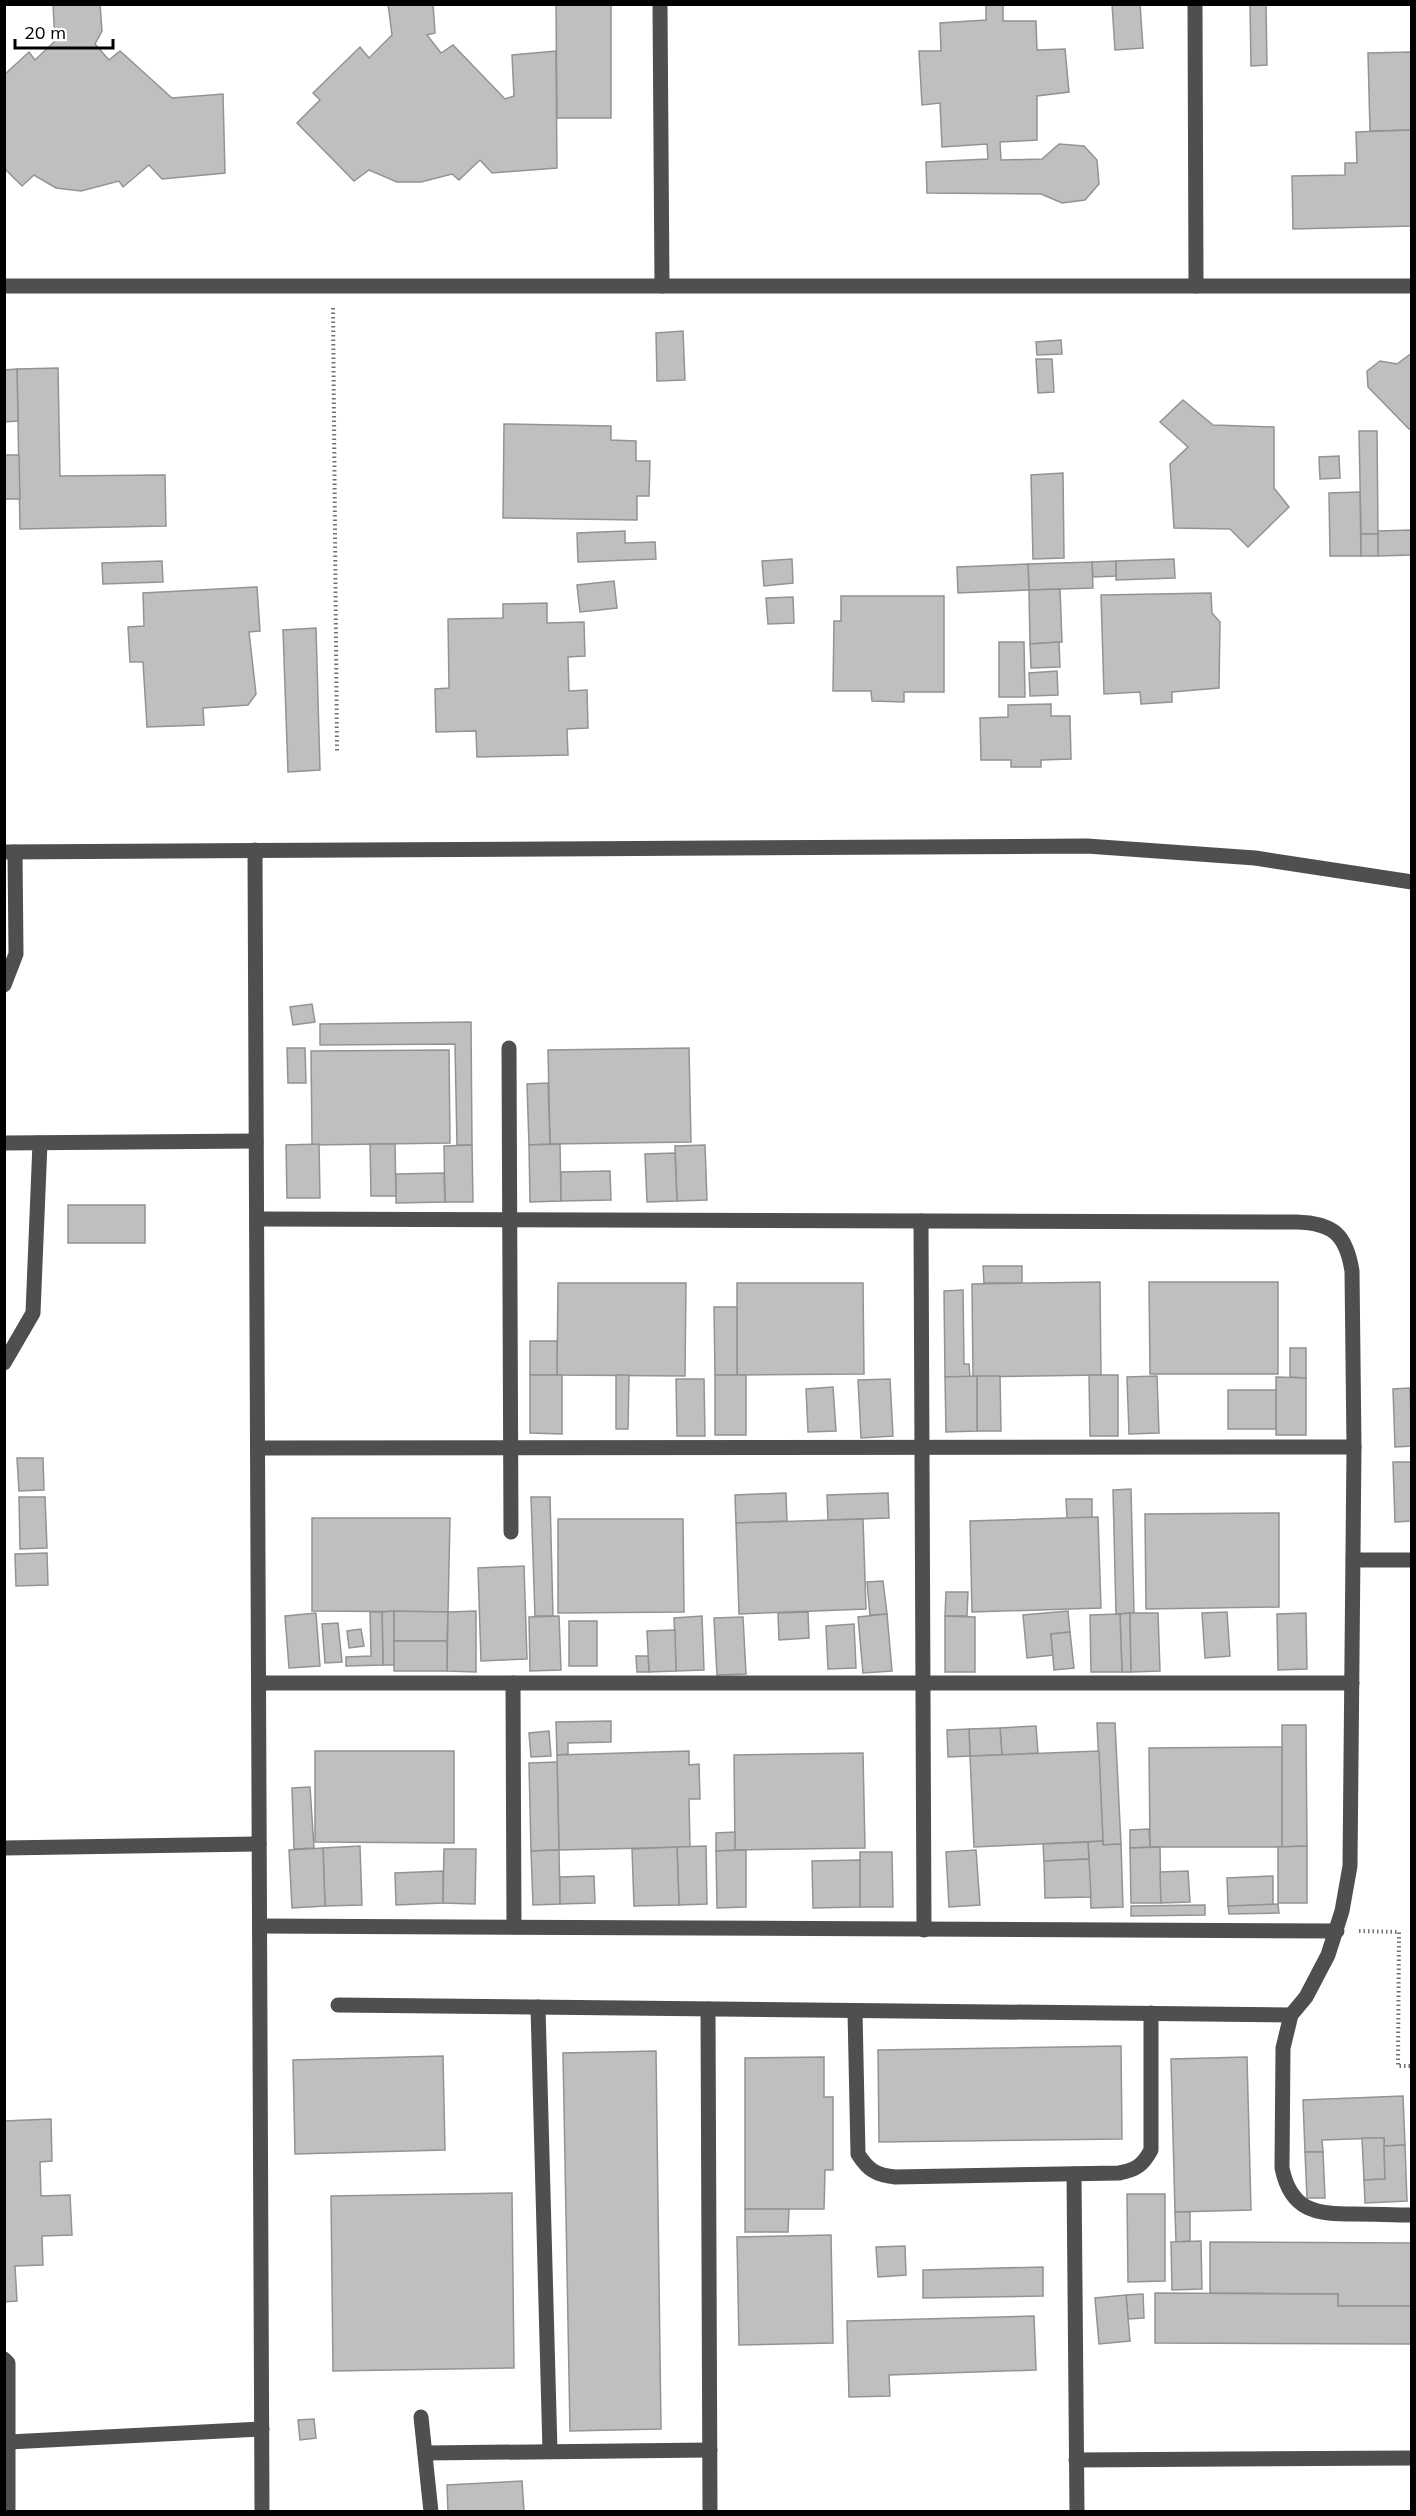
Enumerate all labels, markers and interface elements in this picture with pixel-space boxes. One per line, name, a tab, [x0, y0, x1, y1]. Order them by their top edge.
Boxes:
scale bar	[15, 12, 112, 50]
text: 20 m	[24, 21, 66, 44]

